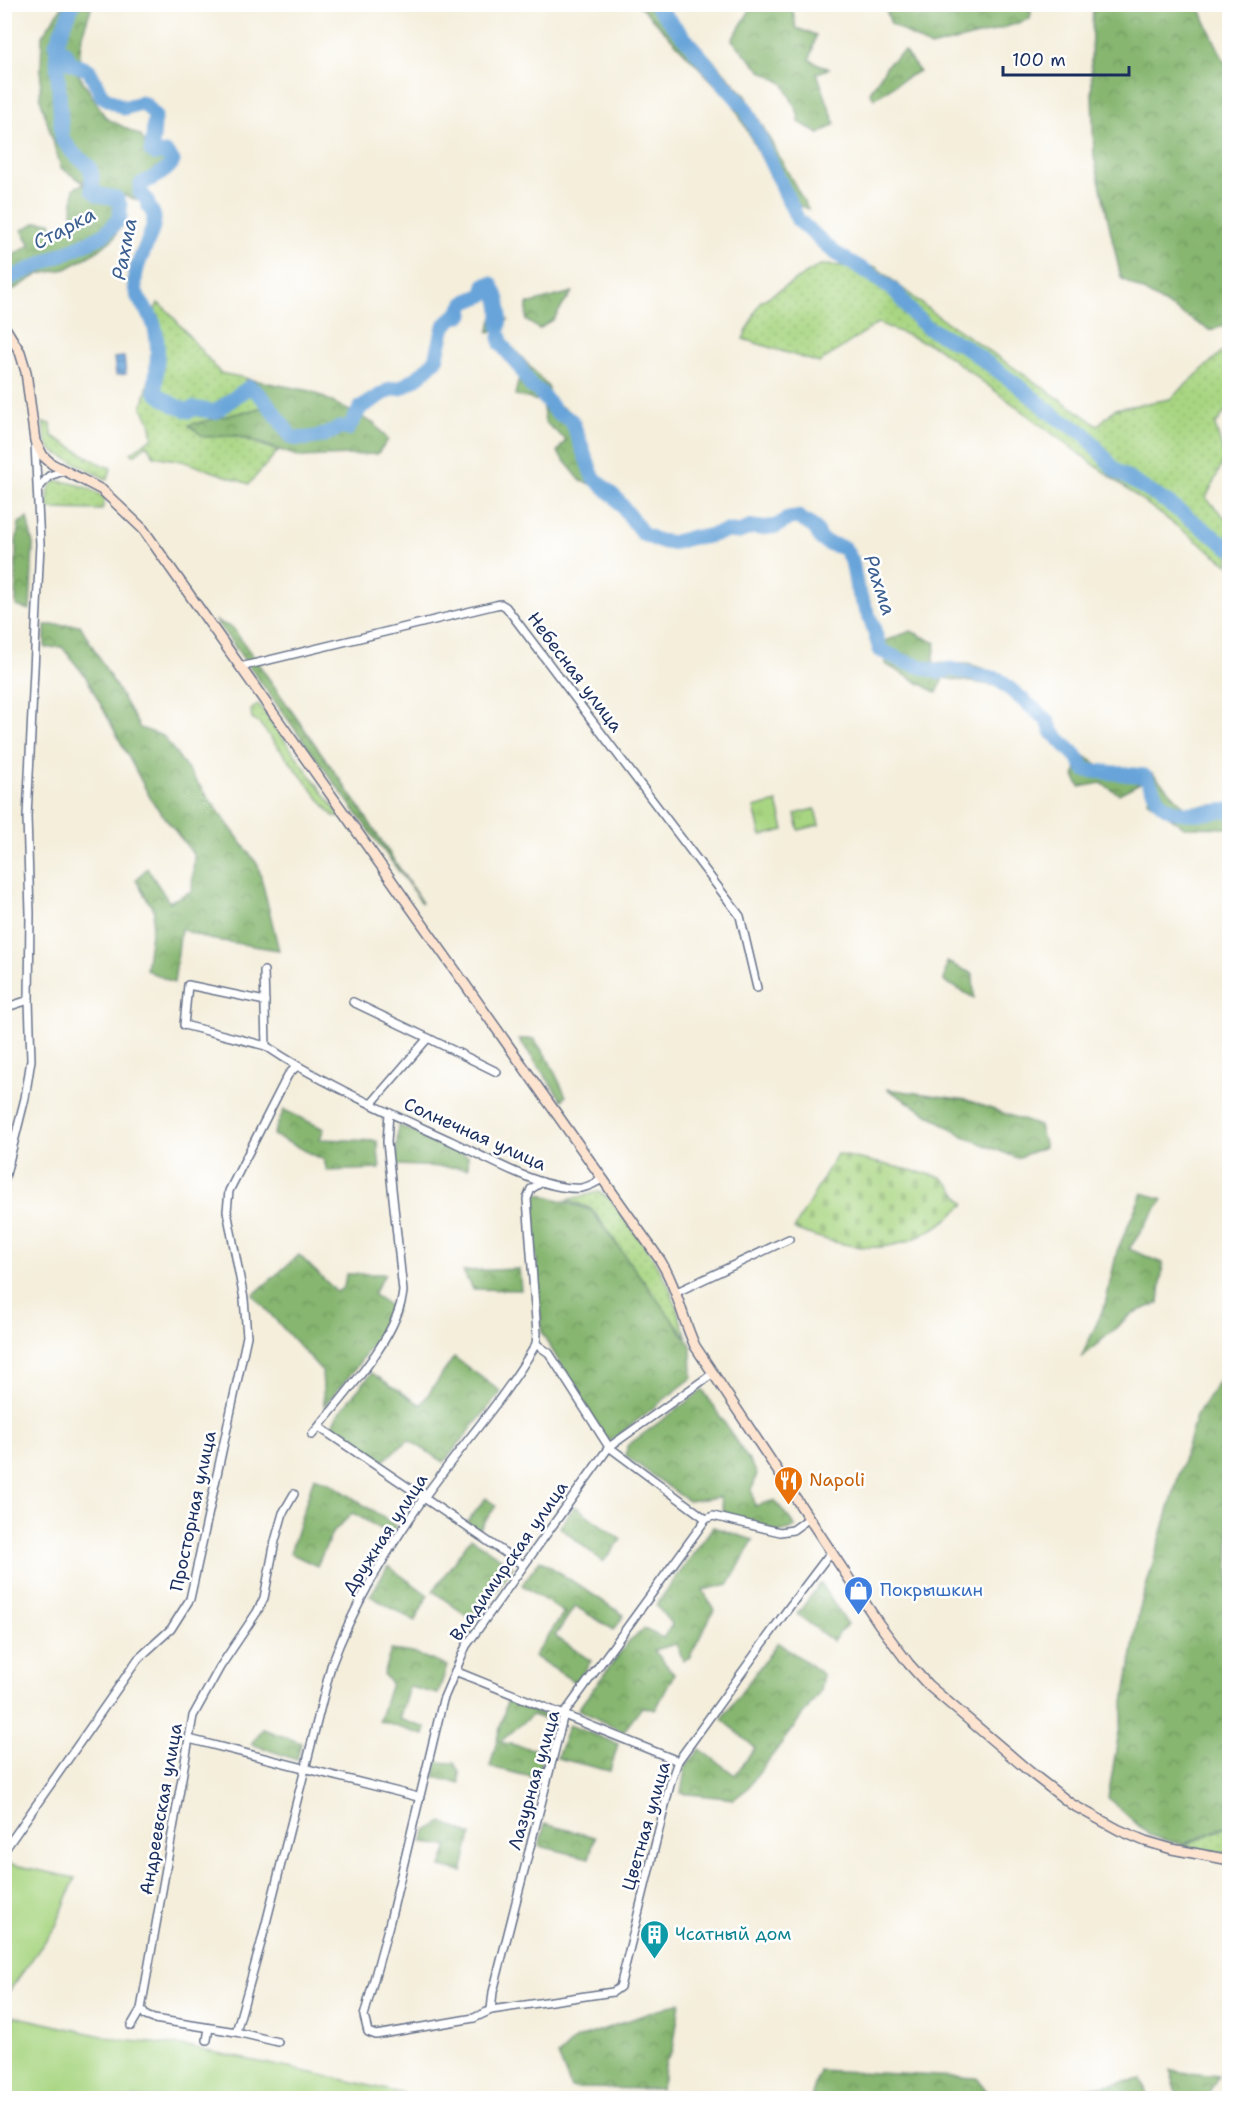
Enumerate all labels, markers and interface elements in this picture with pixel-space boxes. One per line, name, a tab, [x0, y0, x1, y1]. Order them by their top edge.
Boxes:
scale bar	[1003, 39, 1129, 77]
text: 100 m	[1012, 48, 1066, 72]
water label: Старка	[28, 201, 100, 255]
water label: Рахма	[105, 216, 143, 282]
water label: Рахма	[858, 551, 902, 619]
street label: Небесная улица	[522, 607, 628, 737]
street label: Солнечная улица	[400, 1092, 550, 1176]
street label: Просторная улица	[164, 1429, 222, 1593]
restaurant icon: Napoli	[772, 1464, 804, 1506]
place label: Napoli	[809, 1468, 865, 1492]
street label: Дружная улица	[337, 1469, 433, 1599]
street label: Владимирская улица	[445, 1476, 573, 1646]
shop icon: Покрышкин	[843, 1574, 875, 1616]
place label: Покрышкин	[880, 1578, 983, 1602]
street label: Лазурная улица	[503, 1707, 565, 1853]
street label: Андреевская улица	[134, 1721, 188, 1897]
street label: Цветная улица	[616, 1759, 676, 1893]
building icon: Чсатный дом	[638, 1918, 670, 1960]
place label: Чсатный дом	[675, 1922, 791, 1946]

